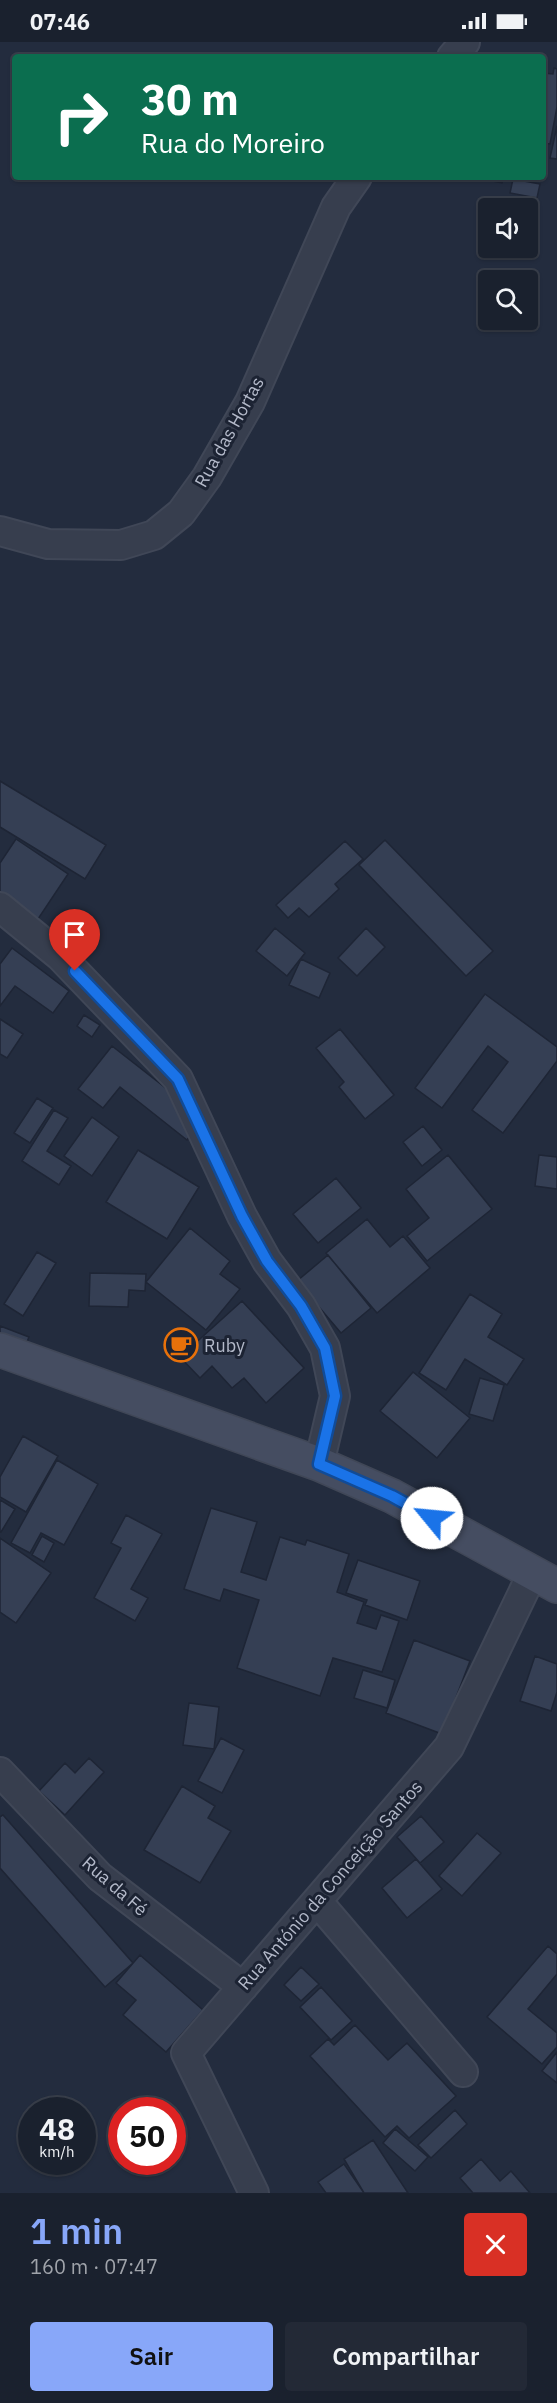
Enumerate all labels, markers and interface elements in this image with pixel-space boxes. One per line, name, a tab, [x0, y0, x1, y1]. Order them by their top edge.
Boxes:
text: 07:46	[30, 7, 90, 36]
text: 30 m	[141, 72, 239, 127]
icon: right	[42, 78, 120, 156]
text: Rua do Moreiro	[141, 125, 325, 160]
map controls	[478, 198, 538, 330]
button: sound	[478, 198, 538, 258]
button: search	[478, 270, 538, 330]
street label: Rua das Hortas	[189, 373, 269, 491]
pin	[49, 909, 100, 971]
icon: arrive	[58, 918, 91, 951]
cafe icon: Ruby	[163, 1327, 199, 1363]
place label: Ruby	[204, 1334, 245, 1357]
position arrow	[400, 1486, 464, 1550]
street label: Rua António da Conceição Santos	[233, 1775, 427, 1995]
street label: Rua da Fé	[77, 1851, 153, 1921]
speed limit sign: 50	[108, 2097, 186, 2175]
text: 48	[39, 2109, 75, 2148]
text: km/h	[39, 2142, 75, 2161]
text: 1 min	[30, 2207, 123, 2254]
button: close	[464, 2213, 527, 2276]
text: 160 m · 07:47	[30, 2253, 158, 2280]
button: Sair	[30, 2322, 273, 2391]
button: Compartilhar	[285, 2322, 527, 2391]

